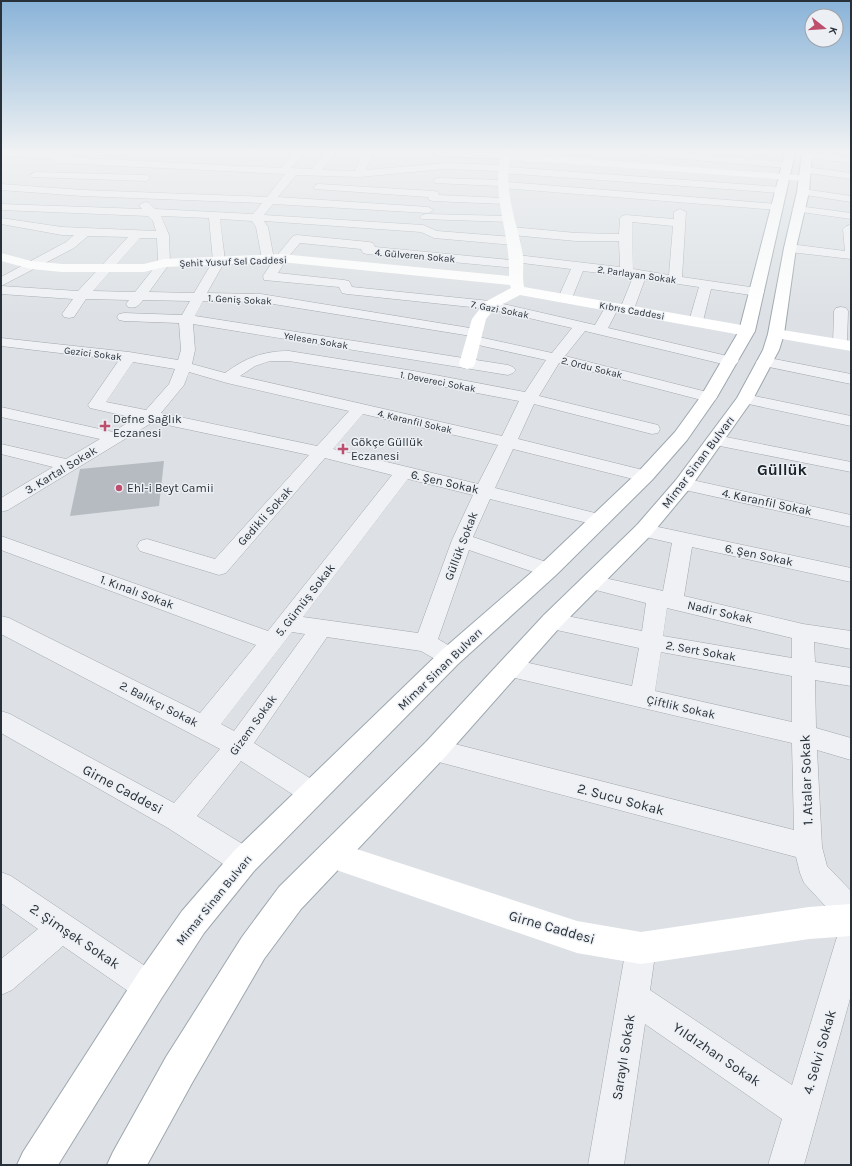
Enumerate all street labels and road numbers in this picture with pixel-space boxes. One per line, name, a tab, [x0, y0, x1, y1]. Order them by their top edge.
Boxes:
street label: 4. Gülveren Sokak	[374, 247, 456, 266]
street label: Şehit Yusuf Sel Caddesi	[179, 254, 287, 270]
street label: 2. Parlayan Sokak	[597, 263, 678, 287]
street label: 1. Geniş Sokak	[208, 292, 273, 308]
street label: 7. Gazi Sokak	[470, 298, 530, 322]
street label: Kıbrıs Caddesi	[598, 299, 665, 323]
street label: Yelesen Sokak	[283, 330, 349, 352]
street label: Gezici Sokak	[63, 344, 123, 364]
street label: 2. Ordu Sokak	[560, 355, 624, 381]
street label: 1. Devereci Sokak	[399, 369, 477, 395]
street label: 4. Karanfil Sokak	[376, 408, 454, 436]
street label: Mimar Sinan Bulvarı	[659, 413, 737, 511]
street label: 3. Kartal Sokak	[22, 443, 100, 497]
street label: 6. Şen Sokak	[410, 467, 481, 497]
street label: Gedikli Sokak	[235, 483, 295, 549]
street label: 4. Karanfil Sokak	[721, 486, 813, 518]
street label: Güllük Sokak	[441, 509, 481, 582]
street label: 6. Şen Sokak	[724, 541, 795, 569]
street label: 5. Gümüş Sokak	[272, 561, 338, 639]
street label: 1. Kınalı Sokak	[98, 572, 176, 612]
street label: Nadir Sokak	[686, 598, 754, 626]
street label: Mimar Sinan Bulvarı	[395, 625, 485, 713]
street label: 2. Sert Sokak	[665, 638, 737, 664]
street label: 2. Balıkçı Sokak	[117, 678, 201, 730]
street label: Gizem Sokak	[226, 692, 280, 758]
street label: Çiftlik Sokak	[645, 692, 717, 722]
street label: 1. Atalar Sokak	[796, 734, 817, 826]
street label: Girne Caddesi	[80, 761, 166, 818]
street label: 2. Sucu Sokak	[575, 780, 666, 819]
street label: Mimar Sinan Bulvarı	[173, 852, 255, 948]
street label: 2. Şimşek Sokak	[26, 900, 123, 973]
street label: Girne Caddesi	[507, 907, 597, 948]
street label: 4. Selvi Sokak	[799, 1008, 840, 1096]
street label: Saraylı Sokak	[608, 1013, 639, 1101]
street label: Yıldızhan Sokak	[670, 1019, 764, 1090]

